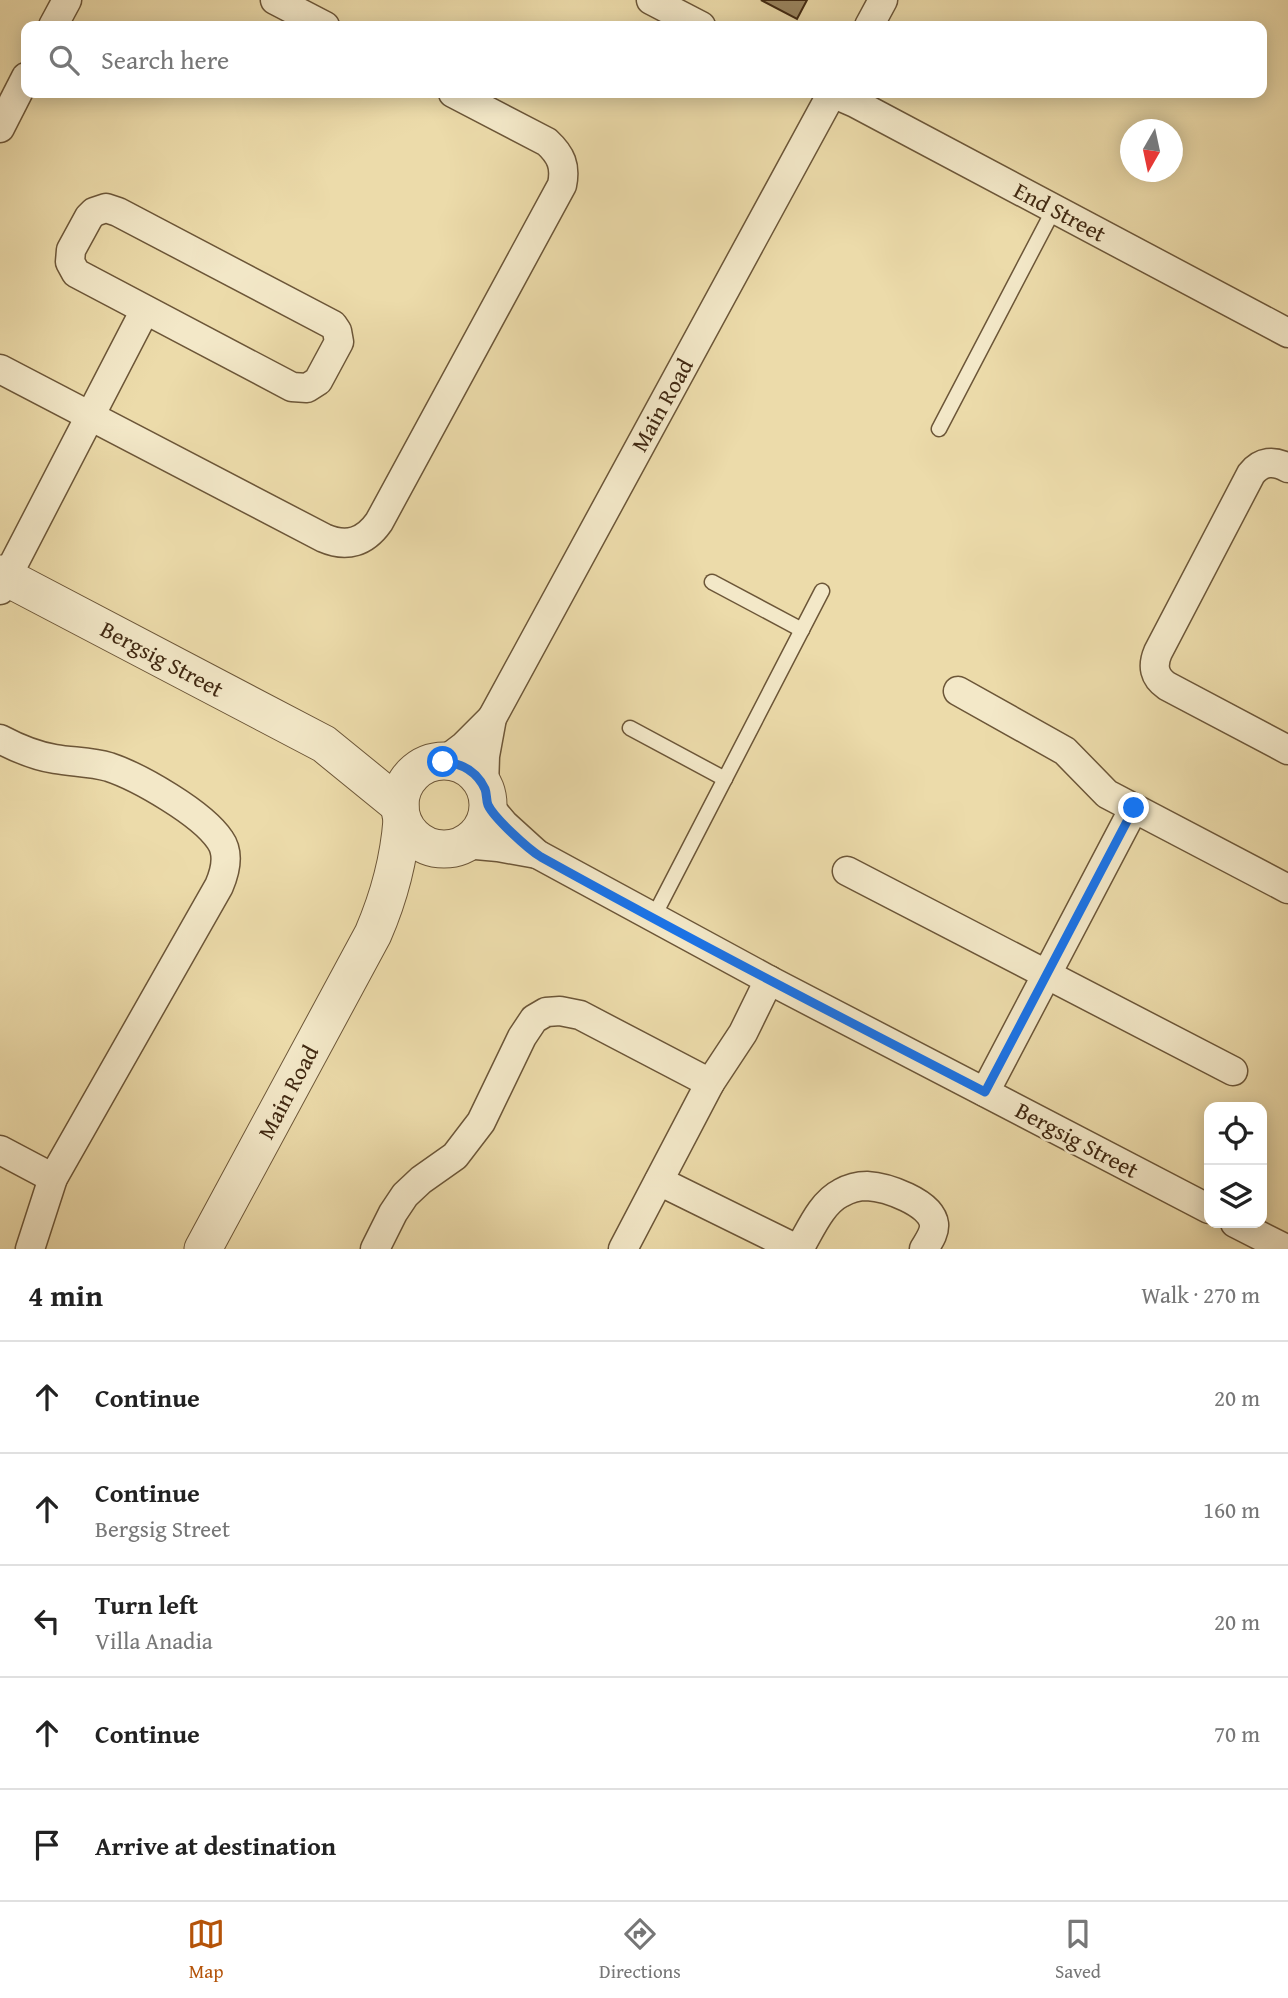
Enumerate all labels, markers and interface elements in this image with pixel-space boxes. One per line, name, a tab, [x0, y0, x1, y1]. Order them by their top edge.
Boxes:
search box	[21, 21, 1267, 98]
text: Search here	[101, 40, 229, 79]
icon: search	[45, 41, 83, 79]
north arrow	[1120, 119, 1183, 182]
street label: End Street	[1008, 173, 1112, 250]
street label: Main Road	[622, 351, 701, 457]
street label: Bergsig Street	[95, 612, 230, 705]
route start	[427, 746, 458, 777]
route end	[1118, 792, 1149, 823]
street label: Main Road	[249, 1038, 326, 1145]
street label: Bergsig Street	[1010, 1093, 1145, 1186]
map controls	[1204, 1102, 1267, 1228]
button: locate	[1204, 1102, 1267, 1165]
button: layers	[1204, 1165, 1267, 1228]
text: 4 min	[28, 1273, 103, 1317]
text: Walk · 270 m	[1141, 1278, 1260, 1311]
icon: ahead	[28, 1378, 66, 1416]
text: Continue	[95, 1378, 200, 1417]
text: 20 m	[1214, 1381, 1260, 1414]
text: Continue	[95, 1473, 200, 1512]
icon: ahead	[28, 1490, 66, 1528]
text: 160 m	[1203, 1493, 1260, 1526]
text: Bergsig Street	[95, 1512, 230, 1545]
text: Turn left	[95, 1585, 198, 1624]
icon: left	[28, 1602, 66, 1640]
text: 20 m	[1214, 1605, 1260, 1638]
text: Villa Anadia	[95, 1624, 213, 1657]
icon: ahead	[28, 1714, 66, 1752]
text: Continue	[95, 1714, 200, 1753]
text: 70 m	[1214, 1717, 1260, 1750]
icon: arrive	[28, 1826, 66, 1864]
text: Arrive at destination	[95, 1826, 336, 1865]
tab: Map	[187, 1915, 225, 1985]
tab: Directions	[599, 1915, 681, 1985]
tab: Saved	[1055, 1915, 1101, 1985]

